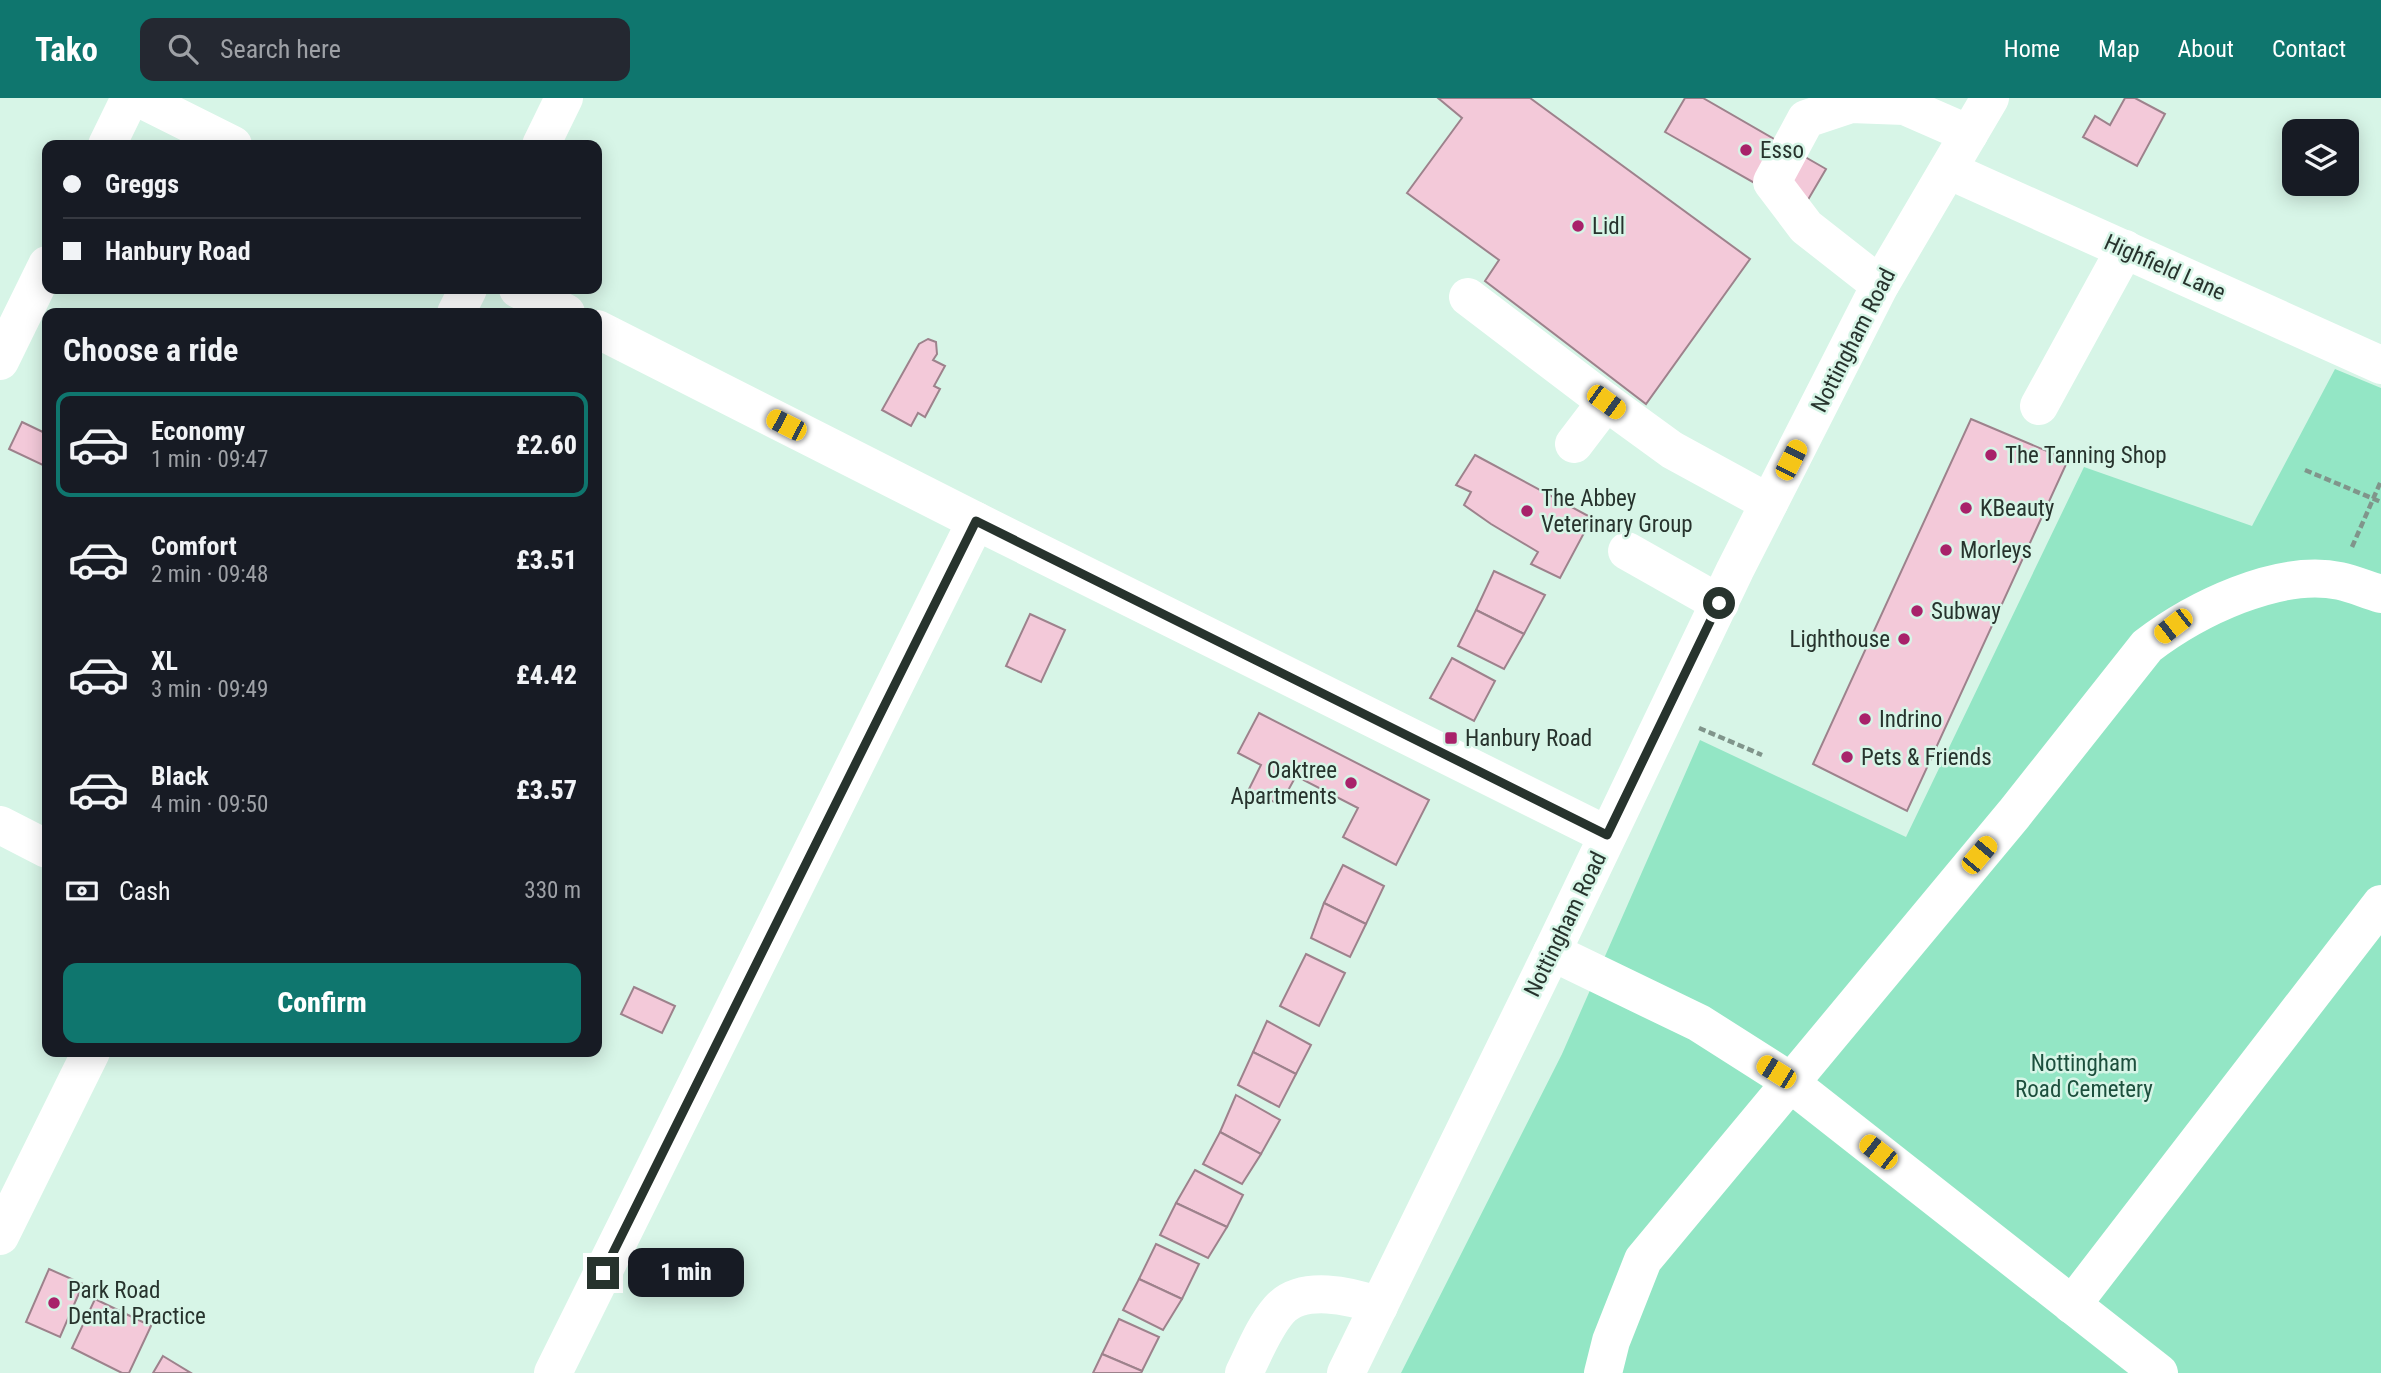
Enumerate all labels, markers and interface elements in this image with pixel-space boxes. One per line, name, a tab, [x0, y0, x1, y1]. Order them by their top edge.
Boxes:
search box	[140, 18, 630, 81]
text: Tako	[35, 30, 98, 69]
icon: search	[164, 30, 202, 68]
text: Search here	[220, 34, 341, 64]
text: Home	[2004, 35, 2060, 63]
text: Map	[2098, 35, 2140, 63]
text: About	[2178, 35, 2234, 63]
text: Contact	[2272, 35, 2346, 63]
map controls	[2282, 119, 2359, 196]
button: layers	[2282, 119, 2359, 196]
place label: Esso	[1760, 137, 1804, 164]
marker: Esso	[1738, 142, 1754, 158]
text: Greggs	[105, 169, 179, 199]
place label: Lidl	[1592, 213, 1625, 240]
marker: Lidl	[1570, 218, 1586, 234]
street label: Highfield Lane	[2100, 229, 2230, 306]
text: Hanbury Road	[105, 236, 251, 266]
street label: Nottingham Road	[1806, 264, 1901, 417]
text: Choose a ride	[63, 331, 238, 369]
car	[1583, 381, 1630, 423]
car	[763, 406, 810, 444]
icon: car	[67, 413, 130, 476]
text: Economy	[151, 416, 245, 446]
text: £2.60	[516, 430, 577, 460]
car	[1773, 437, 1810, 483]
place label: The Tanning Shop	[2005, 442, 2167, 469]
text: 1 min · 09:47	[151, 446, 268, 473]
marker: The Tanning Shop	[1983, 447, 1999, 463]
place label: The Abbey Veterinary Group	[1541, 485, 1693, 538]
place label: KBeauty	[1980, 495, 2055, 522]
marker: KBeauty	[1958, 500, 1974, 516]
marker: The Abbey Veterinary Group	[1519, 503, 1535, 519]
icon: car	[67, 528, 130, 591]
text: Comfort	[151, 531, 237, 561]
place label: Morleys	[1960, 537, 2032, 564]
marker: Morleys	[1938, 542, 1954, 558]
text: £3.51	[516, 545, 577, 575]
text: 2 min · 09:48	[151, 561, 268, 588]
route start	[1703, 587, 1735, 619]
place label: Subway	[1931, 598, 2001, 625]
marker: Subway	[1909, 603, 1925, 619]
car	[2150, 605, 2197, 647]
place label: Lighthouse	[1789, 626, 1890, 653]
marker: Lighthouse	[1896, 631, 1912, 647]
icon: car	[67, 643, 130, 706]
text: XL	[151, 646, 178, 676]
text: £4.42	[516, 660, 577, 690]
text: 3 min · 09:49	[151, 676, 268, 703]
place label: Indrino	[1879, 706, 1942, 733]
marker: Indrino	[1857, 711, 1873, 727]
place label: Hanbury Road	[1465, 725, 1592, 752]
marker: Hanbury Road	[1443, 730, 1459, 746]
place label: Pets & Friends	[1861, 744, 1992, 771]
marker: Pets & Friends	[1839, 749, 1855, 765]
place label: Oaktree Apartments	[1230, 757, 1337, 810]
icon: car	[67, 758, 130, 821]
text: Black	[151, 761, 209, 791]
text: £3.57	[516, 775, 577, 805]
marker: Oaktree Apartments	[1343, 775, 1359, 791]
text: 4 min · 09:50	[151, 791, 268, 818]
car	[1958, 832, 2001, 878]
street label: Nottingham Road	[1519, 847, 1612, 1001]
icon: cash	[63, 872, 101, 910]
text: Cash	[119, 876, 171, 906]
text: 330 m	[524, 877, 581, 904]
button: Confirm	[63, 963, 581, 1043]
park label: Nottingham Road Cemetery	[2015, 1050, 2153, 1103]
car	[1753, 1052, 1800, 1092]
car	[1855, 1131, 1902, 1173]
callout: 1 min	[628, 1248, 743, 1298]
route end	[587, 1257, 619, 1289]
text: 1 min	[660, 1259, 712, 1286]
place label: Park Road Dental Practice	[68, 1277, 206, 1330]
marker: Park Road Dental Practice	[46, 1295, 62, 1311]

